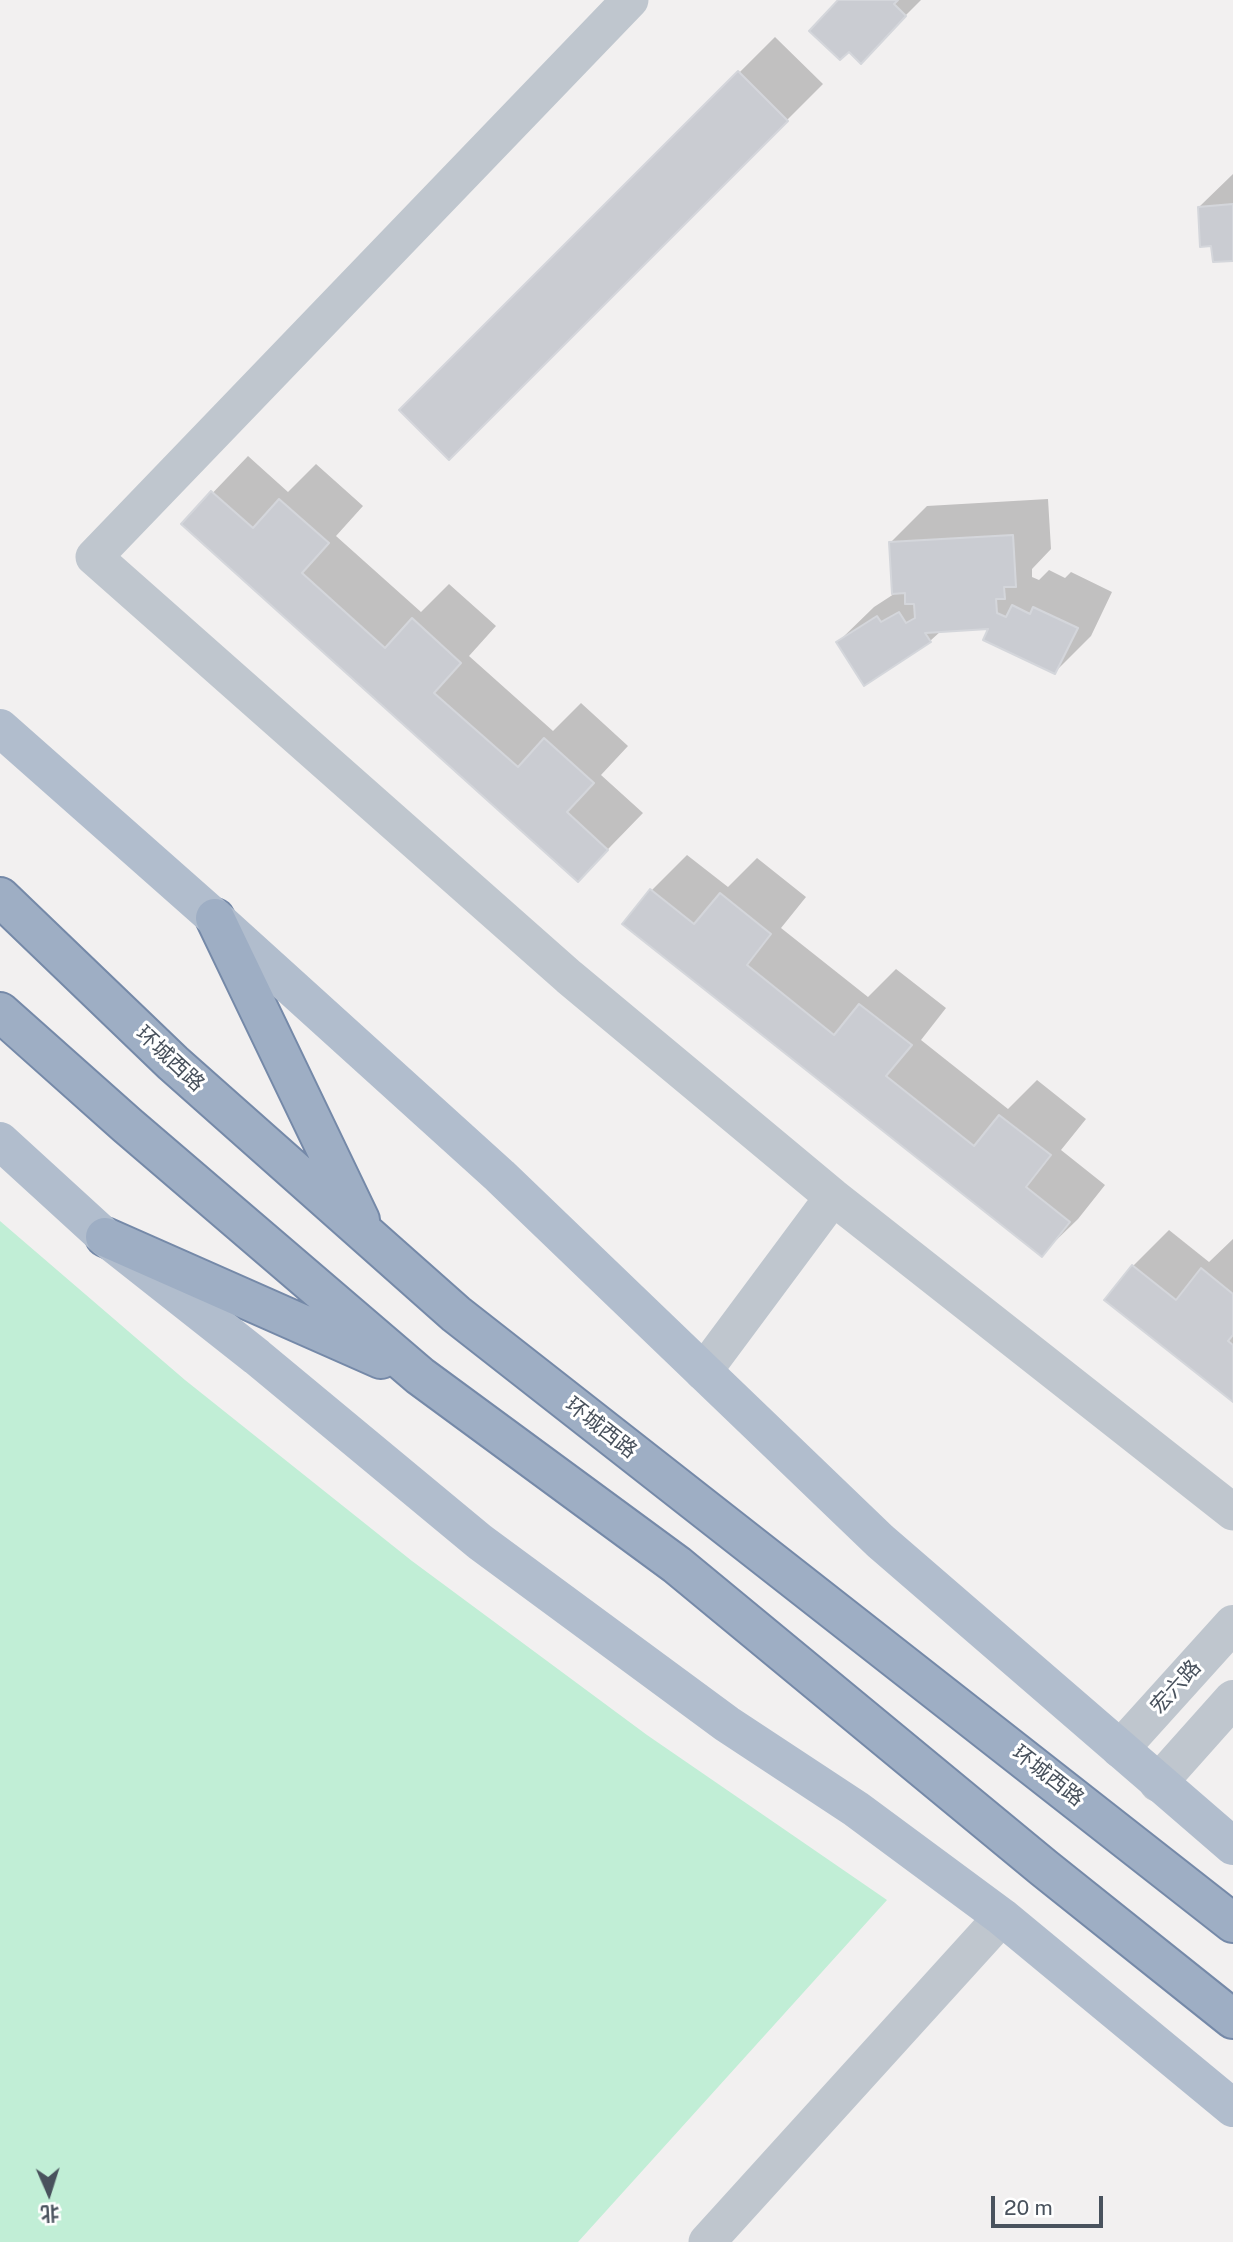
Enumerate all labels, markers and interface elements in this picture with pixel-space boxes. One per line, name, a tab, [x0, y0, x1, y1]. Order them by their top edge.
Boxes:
street label: 环城西路	[131, 1021, 209, 1097]
street label: 环城西路	[560, 1392, 642, 1464]
street label: 宏六路	[1146, 1655, 1206, 1719]
street label: 环城西路	[1007, 1740, 1089, 1812]
north arrow	[14, 2158, 84, 2228]
scale bar	[995, 2182, 1107, 2226]
text: 20 m	[1004, 2195, 1053, 2220]
text: 北	[40, 2202, 60, 2225]

